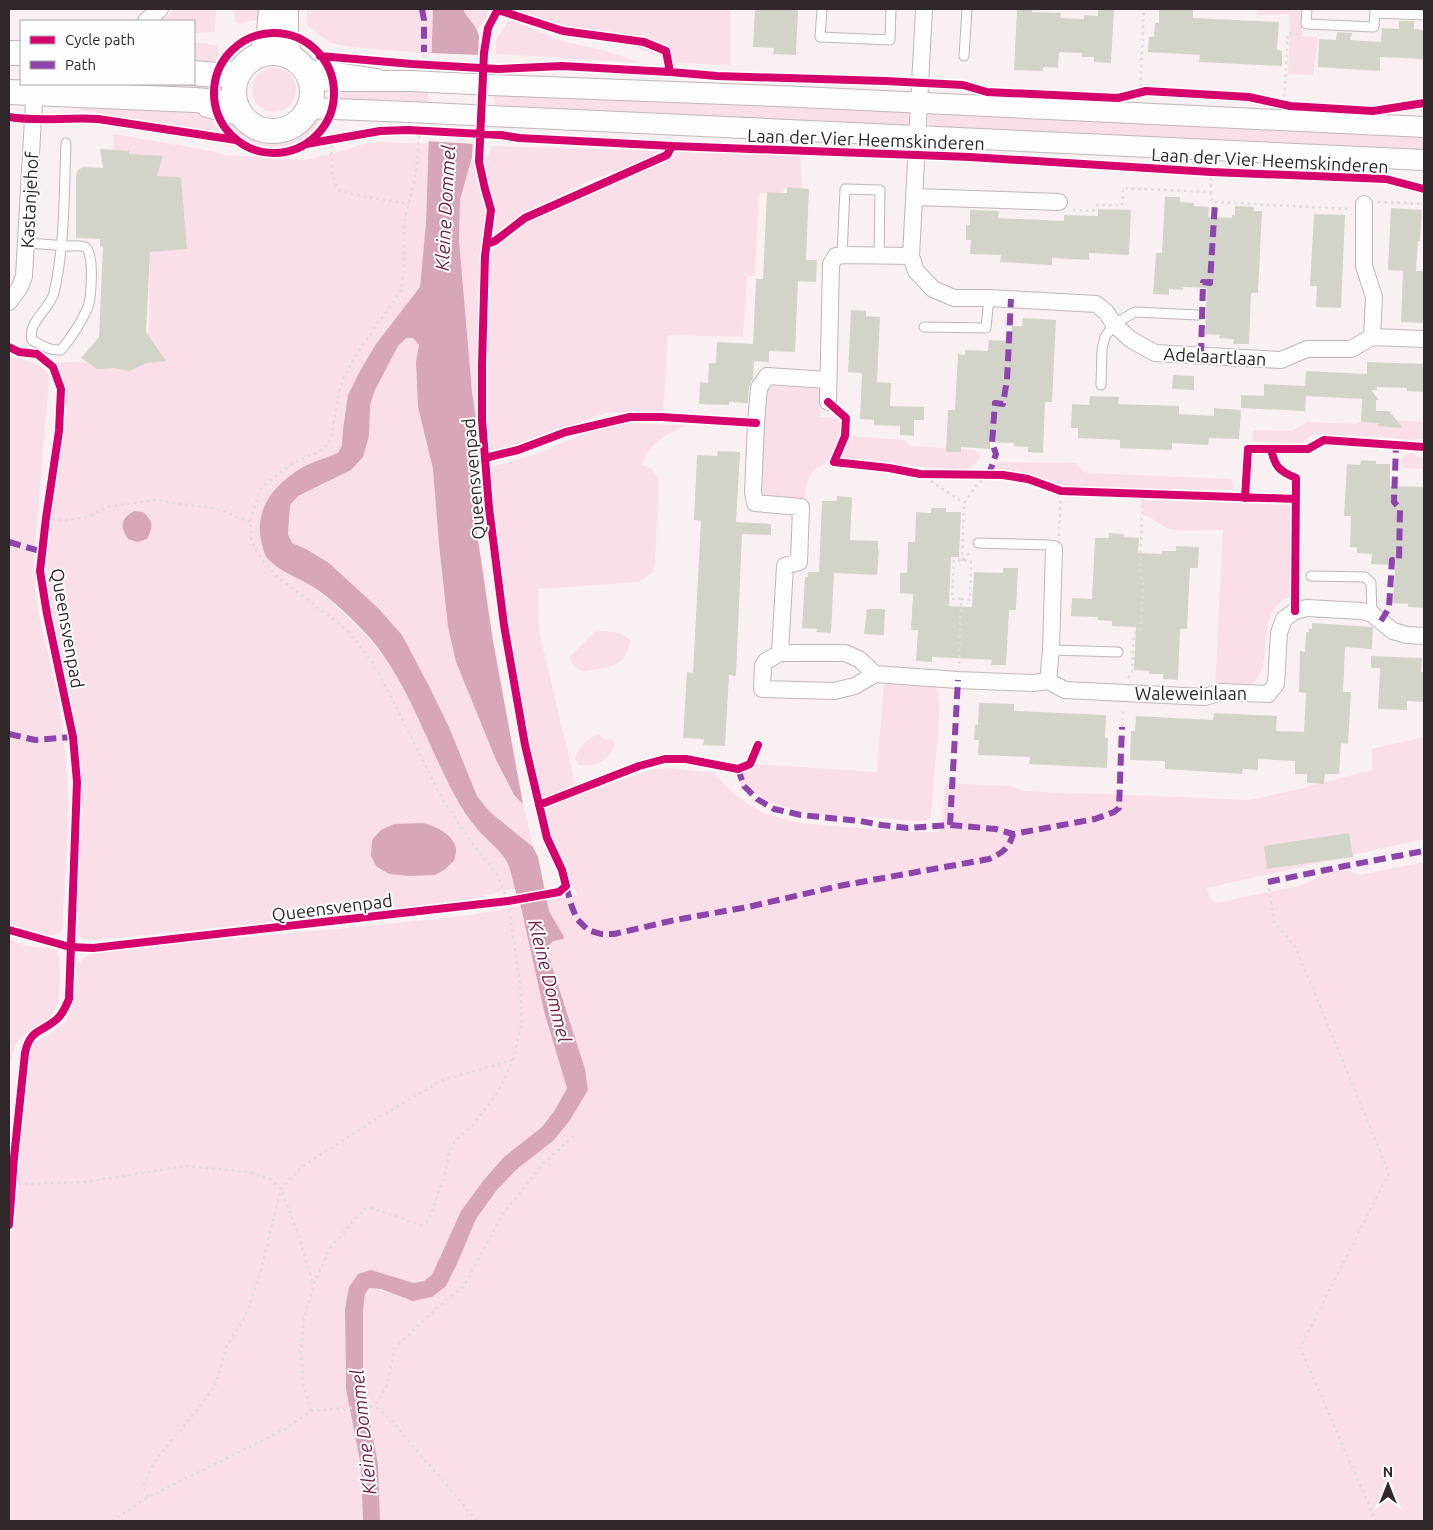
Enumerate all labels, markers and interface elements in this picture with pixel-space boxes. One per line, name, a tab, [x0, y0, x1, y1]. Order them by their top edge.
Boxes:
legend	[20, 20, 195, 85]
text: Cycle path	[65, 31, 135, 48]
text: Path	[65, 56, 96, 73]
street label: Laan der Vier Heemskinderen	[747, 125, 985, 153]
water label: Kleine Dommel	[431, 144, 459, 272]
street label: Laan der Vier Heemskinderen	[1151, 144, 1389, 176]
street label: Kastanjehof	[16, 151, 42, 249]
street label: Adelaartlaan	[1163, 343, 1267, 369]
street label: Queensvenpad	[458, 418, 489, 540]
street label: Queensvenpad	[47, 566, 88, 690]
street label: Waleweinlaan	[1135, 683, 1247, 703]
street label: Queensvenpad	[270, 890, 394, 925]
water label: Kleine Dommel	[524, 917, 576, 1045]
water label: Kleine Dommel	[345, 1368, 381, 1496]
north arrow	[1363, 1460, 1413, 1510]
text: N	[1383, 1464, 1393, 1480]

